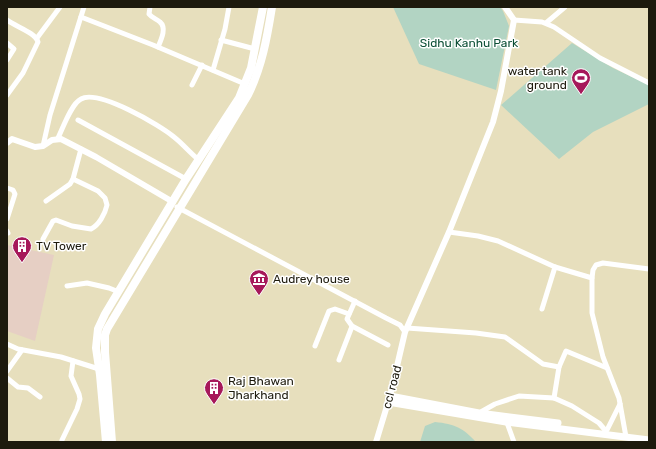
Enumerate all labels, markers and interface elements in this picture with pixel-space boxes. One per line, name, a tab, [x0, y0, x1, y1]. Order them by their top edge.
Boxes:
park label: Sidhu Kanhu Park	[420, 36, 519, 50]
place label: water tank ground	[508, 64, 568, 92]
sports icon: water tank ground	[570, 67, 592, 95]
building icon: TV Tower	[11, 235, 33, 263]
place label: TV Tower	[36, 239, 87, 253]
museum icon: Audrey house	[248, 268, 270, 296]
place label: Audrey house	[273, 272, 350, 286]
street label: ccl road	[380, 364, 404, 410]
place label: Raj Bhawan Jharkhand	[228, 374, 294, 402]
building icon: Raj Bhawan Jharkhand	[203, 377, 225, 405]

